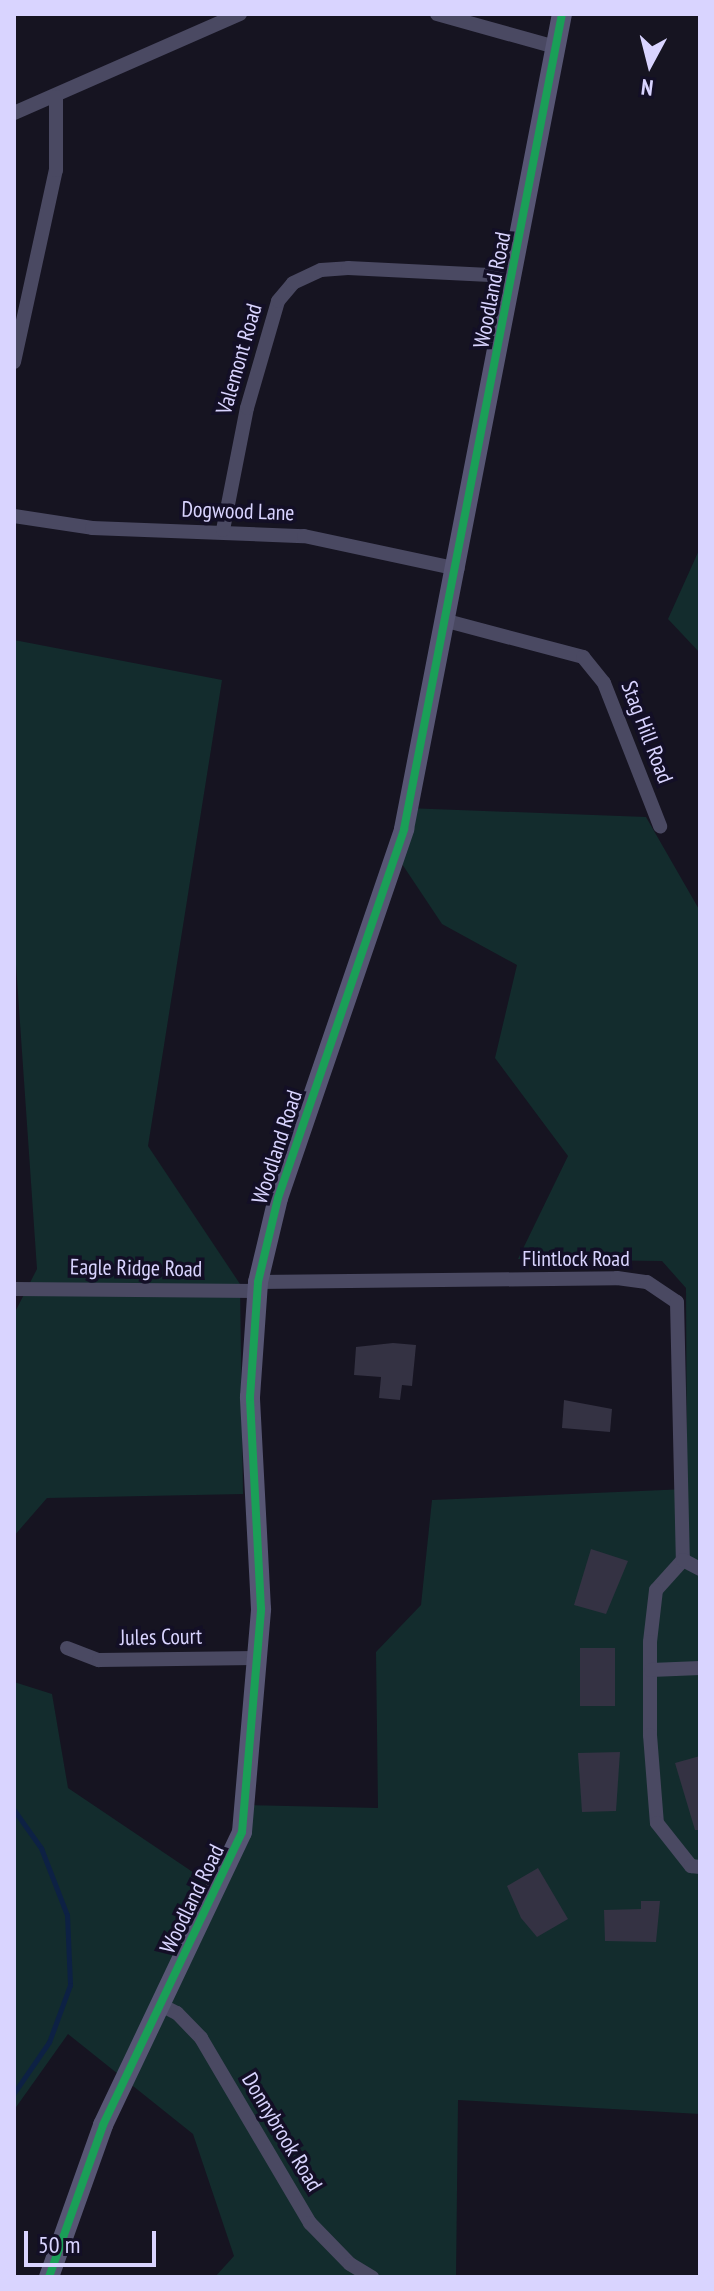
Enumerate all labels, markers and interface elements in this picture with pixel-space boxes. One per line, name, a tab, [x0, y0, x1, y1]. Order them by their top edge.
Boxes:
north arrow	[610, 24, 690, 104]
text: N	[639, 73, 655, 102]
street label: Woodland Road	[468, 230, 516, 350]
street label: Valemont Road	[211, 301, 267, 417]
street label: Dogwood Lane	[181, 496, 295, 526]
street label: Stag Hill Road	[615, 677, 679, 787]
street label: Woodland Road	[246, 1087, 308, 1207]
street label: Flintlock Road	[522, 1246, 630, 1272]
street label: Eagle Ridge Road	[70, 1254, 202, 1282]
street label: Jules Court	[120, 1623, 202, 1651]
street label: Woodland Road	[154, 1840, 230, 1958]
street label: Donnybrook Road	[236, 2068, 328, 2196]
scale bar	[28, 2215, 160, 2265]
text: 50 m	[38, 2229, 80, 2260]

